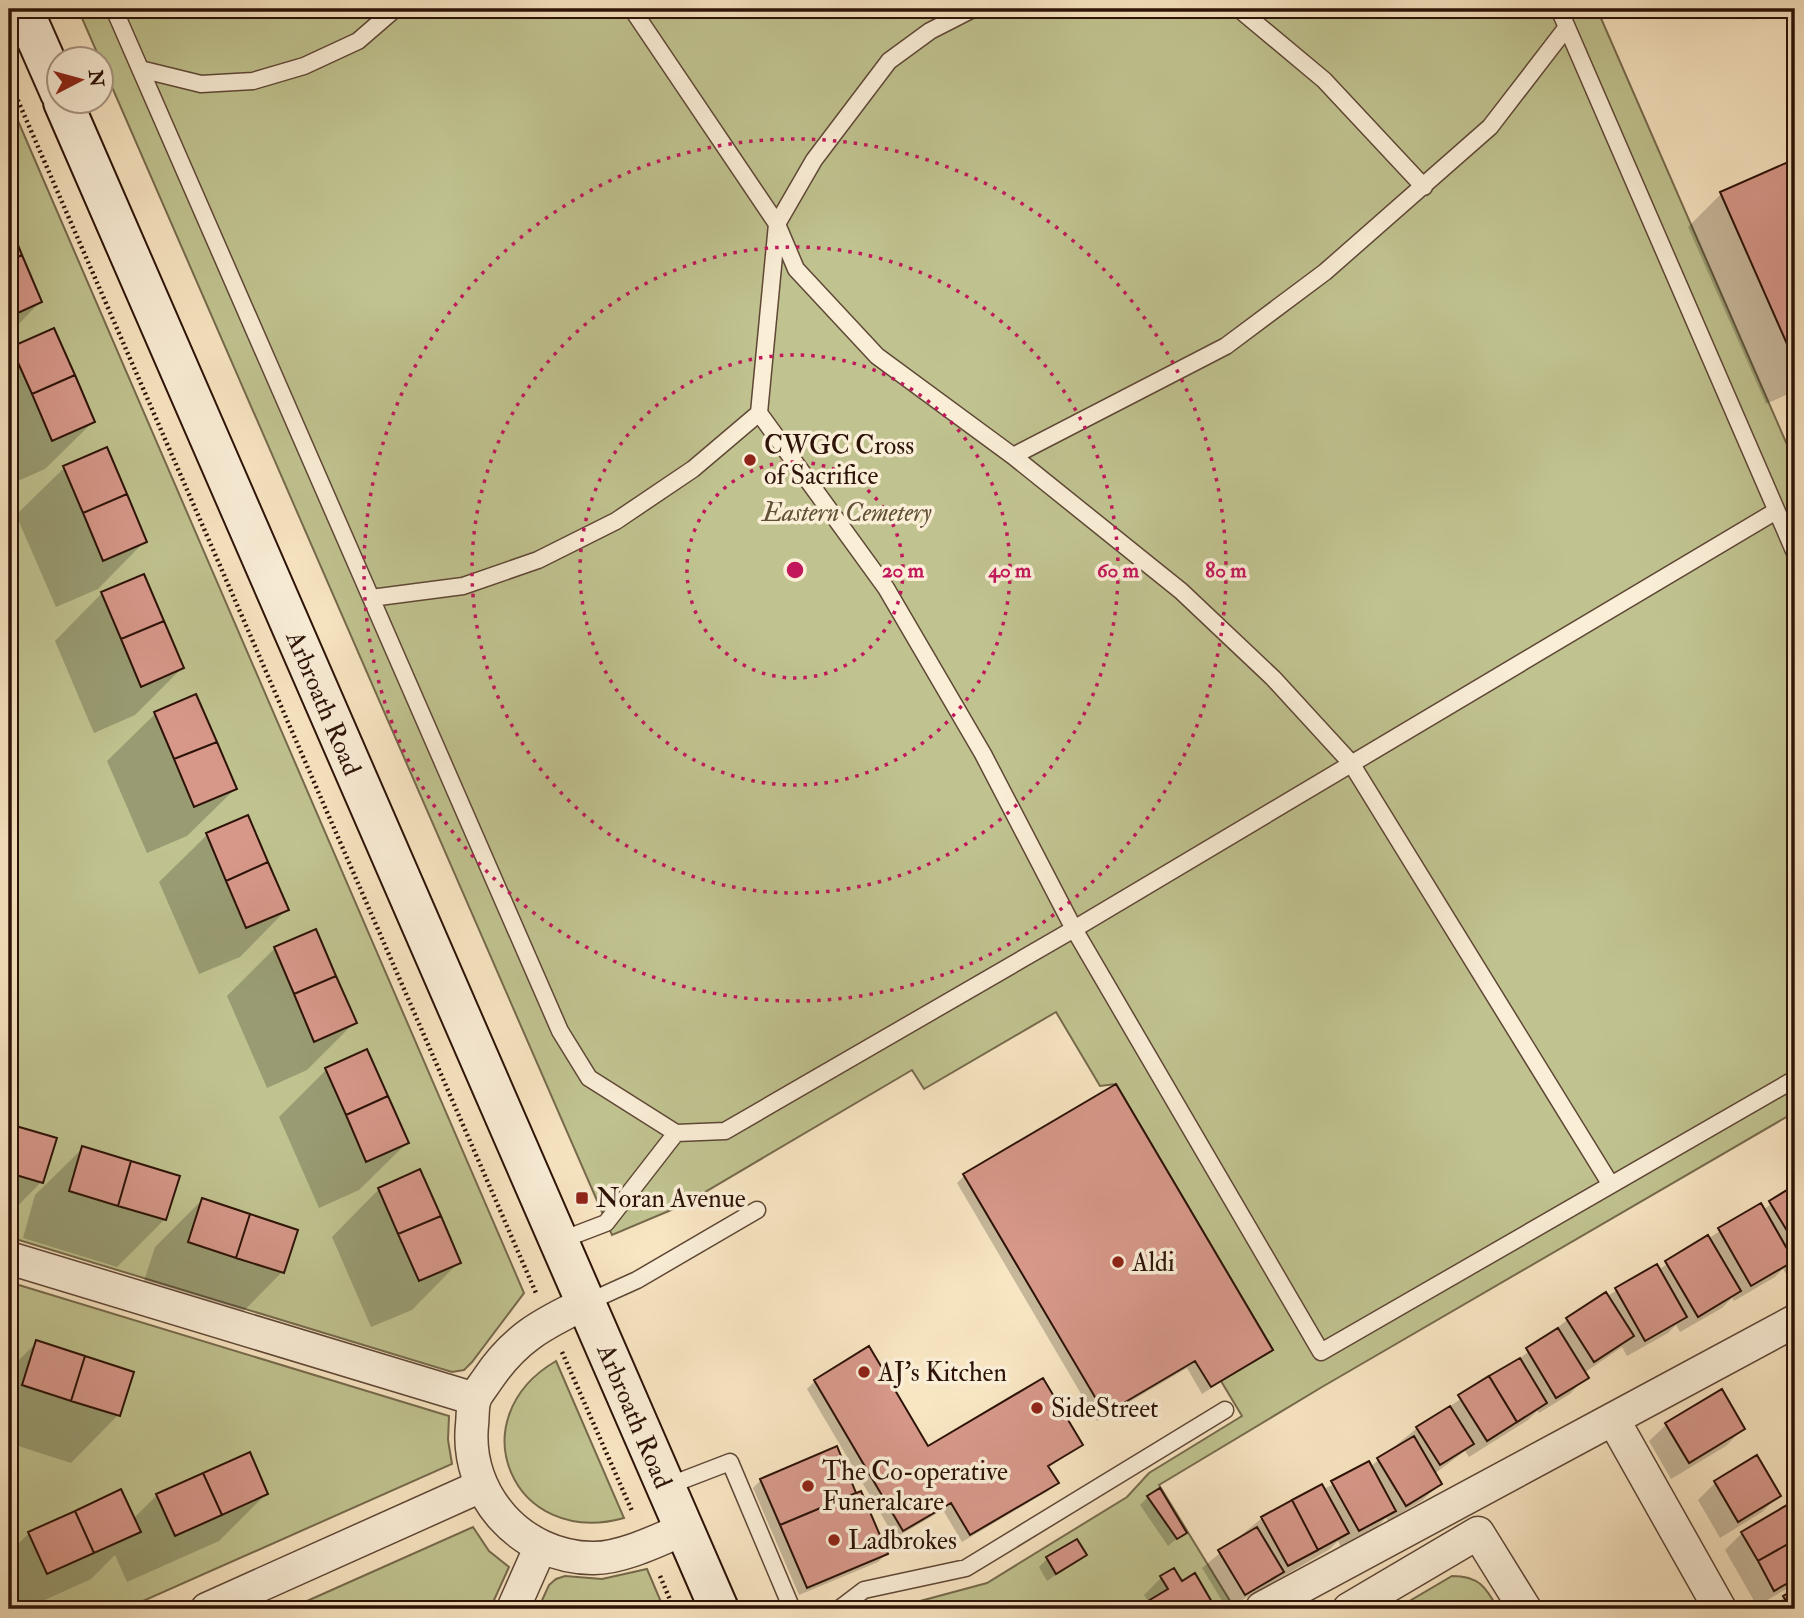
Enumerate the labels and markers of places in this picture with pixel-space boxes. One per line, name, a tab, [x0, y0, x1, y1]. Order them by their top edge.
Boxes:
place label: CWGC Cross of Sacrifice	[764, 430, 914, 492]
marker: CWGC Cross of Sacrifice	[742, 452, 758, 468]
centre of rings	[783, 558, 807, 582]
place label: Noran Avenue	[596, 1183, 746, 1215]
marker: Noran Avenue	[574, 1190, 590, 1206]
place label: Aldi	[1131, 1247, 1175, 1279]
marker: Aldi	[1110, 1254, 1126, 1270]
place label: AJ’s Kitchen	[877, 1357, 1007, 1389]
marker: AJ’s Kitchen	[856, 1364, 872, 1380]
place label: SideStreet	[1051, 1393, 1158, 1425]
marker: SideStreet	[1029, 1400, 1045, 1416]
place label: The Co-operative Funeralcare	[822, 1456, 1008, 1518]
marker: The Co-operative Funeralcare	[800, 1478, 816, 1494]
place label: Ladbrokes	[848, 1525, 957, 1557]
marker: Ladbrokes	[826, 1532, 842, 1548]

